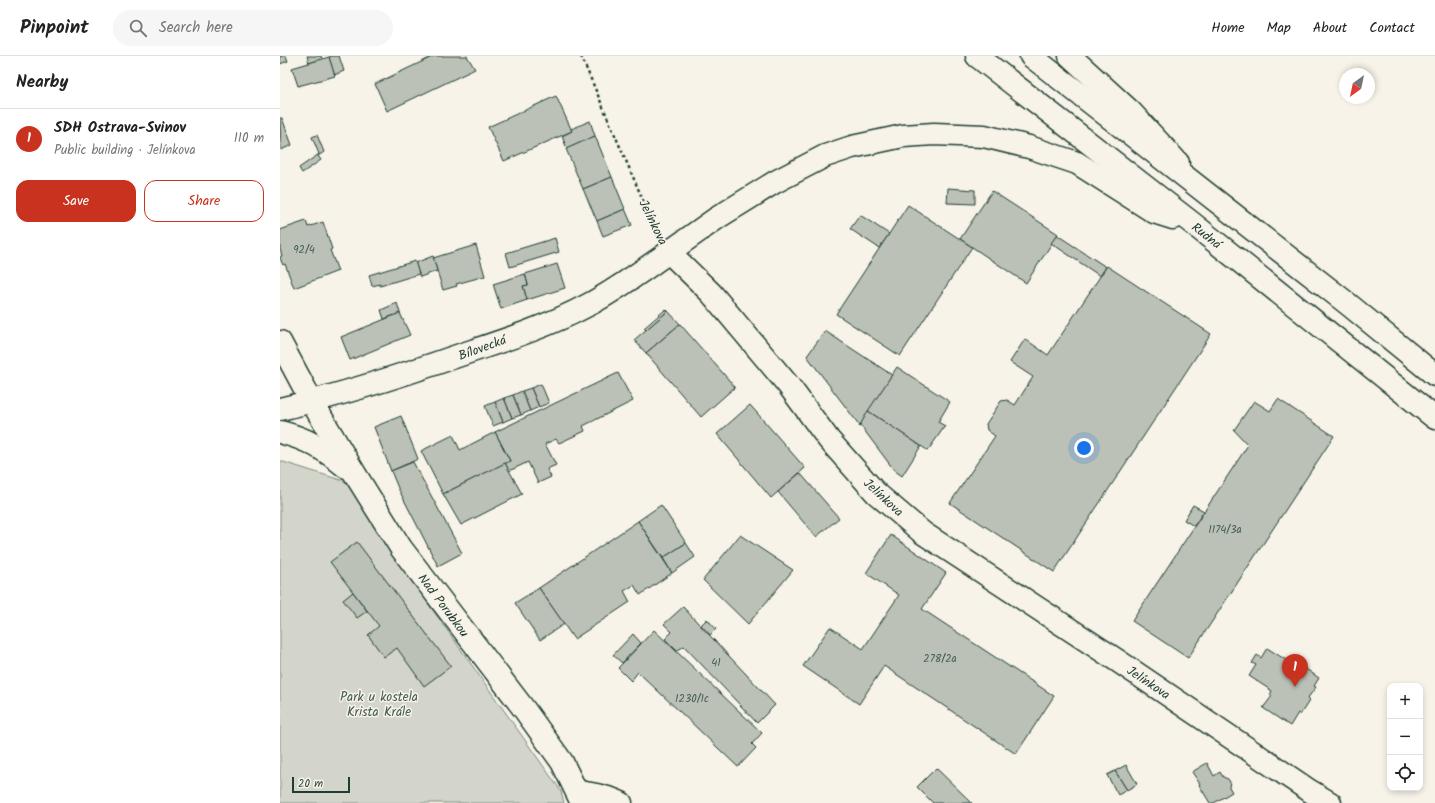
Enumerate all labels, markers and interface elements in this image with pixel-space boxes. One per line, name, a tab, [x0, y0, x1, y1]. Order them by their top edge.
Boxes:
search box	[113, 10, 393, 46]
text: Pinpoint	[20, 13, 89, 43]
text: Search here	[159, 16, 233, 40]
icon: search	[127, 17, 149, 39]
text: Home	[1211, 17, 1245, 39]
text: Map	[1267, 17, 1291, 39]
text: About	[1313, 17, 1347, 39]
text: Contact	[1369, 17, 1415, 39]
north arrow	[1339, 68, 1375, 104]
text: Nearby	[16, 69, 68, 96]
text: SDH Ostrava-Svinov	[54, 116, 186, 140]
text: 1	[27, 128, 31, 149]
text: 110 m	[234, 128, 264, 149]
text: Public building · Jelínkova	[54, 140, 196, 161]
button: Save	[16, 180, 136, 222]
button: Share	[144, 180, 264, 222]
street label: Jelínkova	[633, 196, 673, 249]
street label: Rudná	[1186, 218, 1227, 256]
house number: 92/4	[293, 241, 315, 259]
street label: Bílovecká	[456, 329, 511, 367]
your location	[1074, 438, 1094, 458]
street label: Jelínkova	[858, 474, 908, 522]
house number: 1174/3a	[1208, 521, 1242, 539]
street label: Nad Porubkou	[412, 570, 474, 643]
house number: 278/2a	[923, 650, 957, 668]
house number: 41	[711, 654, 721, 672]
pin: 1	[1282, 654, 1308, 687]
street label: Jelínkova	[1122, 661, 1174, 706]
map controls	[1387, 683, 1423, 791]
button: +	[1387, 683, 1423, 719]
park label: Park u kostela Krista Krále	[340, 687, 418, 723]
house number: 1230/1c	[675, 690, 709, 708]
button: −	[1387, 719, 1423, 755]
button: locate	[1387, 755, 1423, 791]
scale bar	[292, 775, 350, 794]
text: 20 m	[298, 775, 323, 793]

